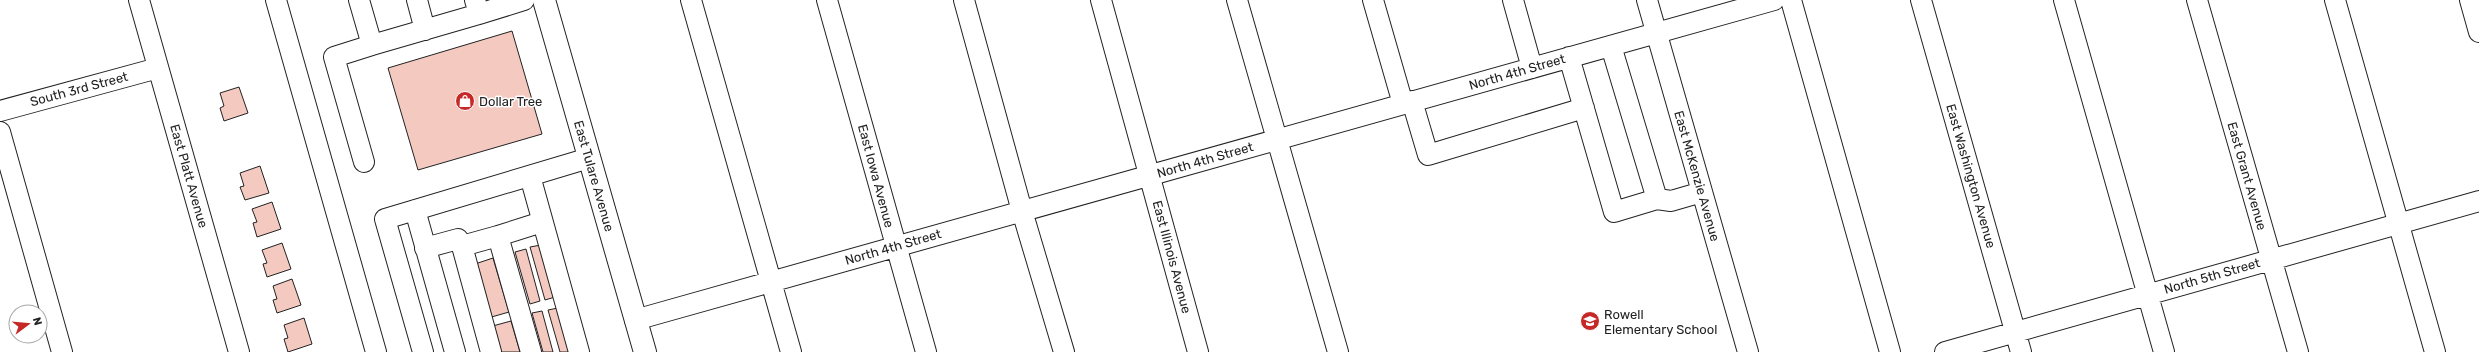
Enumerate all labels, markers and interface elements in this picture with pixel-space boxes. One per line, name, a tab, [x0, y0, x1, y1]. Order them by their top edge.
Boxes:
street label: North 4th Street	[1467, 51, 1567, 93]
street label: South 3rd Street	[28, 69, 130, 109]
shop icon: Dollar Tree	[454, 90, 476, 112]
place label: Dollar Tree	[479, 94, 542, 109]
street label: East Washington Avenue	[1942, 102, 1999, 250]
street label: East McKenzie Avenue	[1671, 109, 1723, 243]
street label: East Tulare Avenue	[571, 119, 617, 233]
street label: East Grant Avenue	[2224, 120, 2270, 232]
street label: East Platt Avenue	[167, 122, 211, 230]
street label: East Iowa Avenue	[855, 123, 897, 229]
street label: North 4th Street	[1155, 139, 1255, 181]
street label: East Illinois Avenue	[1150, 199, 1194, 315]
street label: North 4th Street	[843, 226, 943, 268]
street label: North 5th Street	[2162, 255, 2262, 297]
north arrow	[8, 304, 48, 344]
place label: Rowell Elementary School	[1604, 307, 1717, 337]
school or university icon: Rowell Elementary School	[1579, 310, 1601, 332]
text: N	[30, 316, 44, 327]

